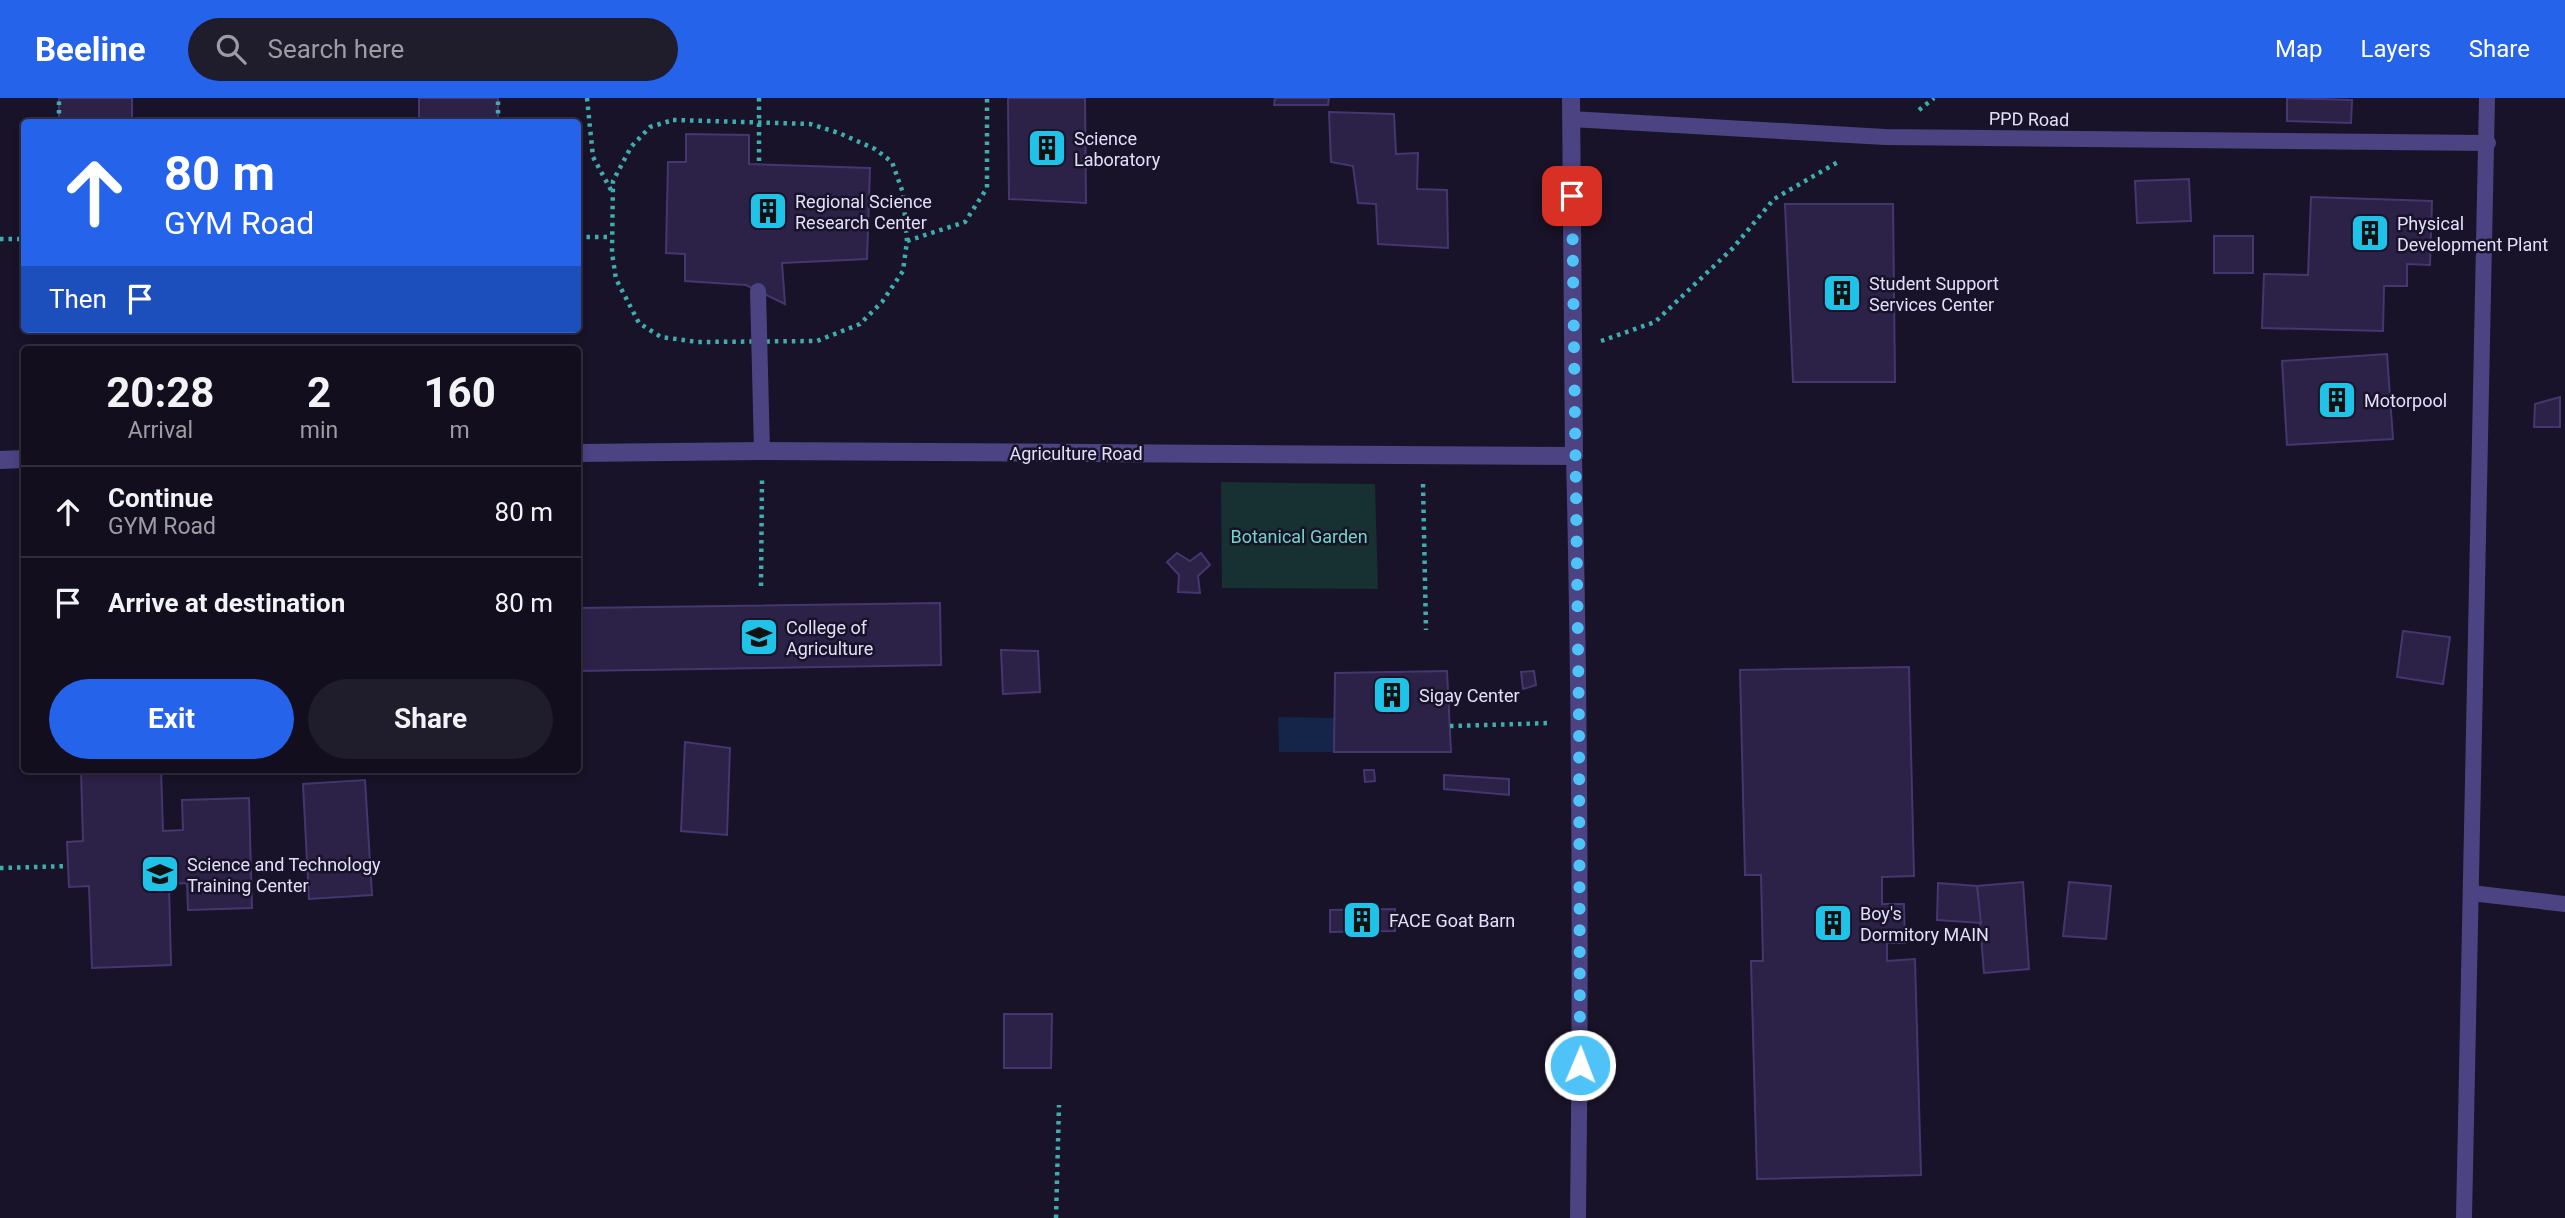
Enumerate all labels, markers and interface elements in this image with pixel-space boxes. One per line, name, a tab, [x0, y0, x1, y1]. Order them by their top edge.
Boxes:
search box	[188, 18, 678, 81]
text: Beeline	[35, 30, 146, 69]
icon: search	[212, 30, 250, 68]
text: Search here	[268, 34, 404, 64]
text: Map	[2275, 35, 2323, 63]
text: Layers	[2361, 35, 2431, 63]
text: Share	[2469, 35, 2530, 63]
street label: PPD Road	[1989, 108, 2069, 130]
building icon: Science Laboratory	[1026, 127, 1068, 169]
place label: Science Laboratory	[1074, 128, 1161, 170]
text: 80 m	[164, 145, 275, 202]
icon: ahead	[49, 147, 140, 238]
pin	[1542, 166, 1602, 226]
icon: arrive	[1553, 177, 1591, 215]
building icon: Regional Science Research Center	[747, 190, 789, 232]
place label: Regional Science Research Center	[795, 191, 932, 233]
text: GYM Road	[164, 204, 314, 242]
building icon: Physical Development Plant	[2349, 212, 2391, 254]
place label: Physical Development Plant	[2397, 213, 2548, 255]
building icon: Student Support Services Center	[1821, 272, 1863, 314]
place label: Student Support Services Center	[1869, 273, 1999, 315]
icon: arrive	[121, 280, 159, 318]
text: Then	[49, 284, 107, 314]
text: 20:28	[106, 368, 214, 417]
text: 2	[307, 368, 331, 417]
text: 160	[423, 368, 496, 417]
building icon: Motorpool	[2316, 379, 2358, 421]
place label: Motorpool	[2364, 390, 2447, 411]
text: Arrival	[128, 417, 193, 444]
text: min	[300, 417, 338, 444]
text: m	[450, 417, 470, 444]
street label: Agriculture Road	[1009, 443, 1143, 464]
text: Continue	[108, 483, 213, 513]
icon: ahead	[49, 493, 87, 531]
text: 80 m	[495, 497, 553, 527]
text: GYM Road	[108, 513, 216, 540]
park label: Botanical Garden	[1230, 526, 1368, 547]
icon: arrive	[49, 584, 87, 622]
text: Arrive at destination	[108, 588, 345, 618]
text: 80 m	[495, 588, 553, 618]
school or university icon: College of Agriculture	[738, 616, 780, 658]
place label: College of Agriculture	[786, 617, 873, 659]
building icon: Sigay Center	[1371, 674, 1413, 716]
button: Exit	[49, 679, 294, 759]
button: Share	[308, 679, 553, 759]
place label: Sigay Center	[1419, 685, 1520, 706]
school or university icon: Science and Technology Training Center	[139, 853, 181, 895]
place label: Science and Technology Training Center	[187, 854, 381, 896]
building icon: FACE Goat Barn	[1341, 899, 1383, 941]
building icon: Boy's Dormitory MAIN	[1812, 902, 1854, 944]
place label: Boy's Dormitory MAIN	[1860, 903, 1989, 945]
place label: FACE Goat Barn	[1389, 910, 1515, 931]
position arrow	[1543, 1028, 1617, 1102]

